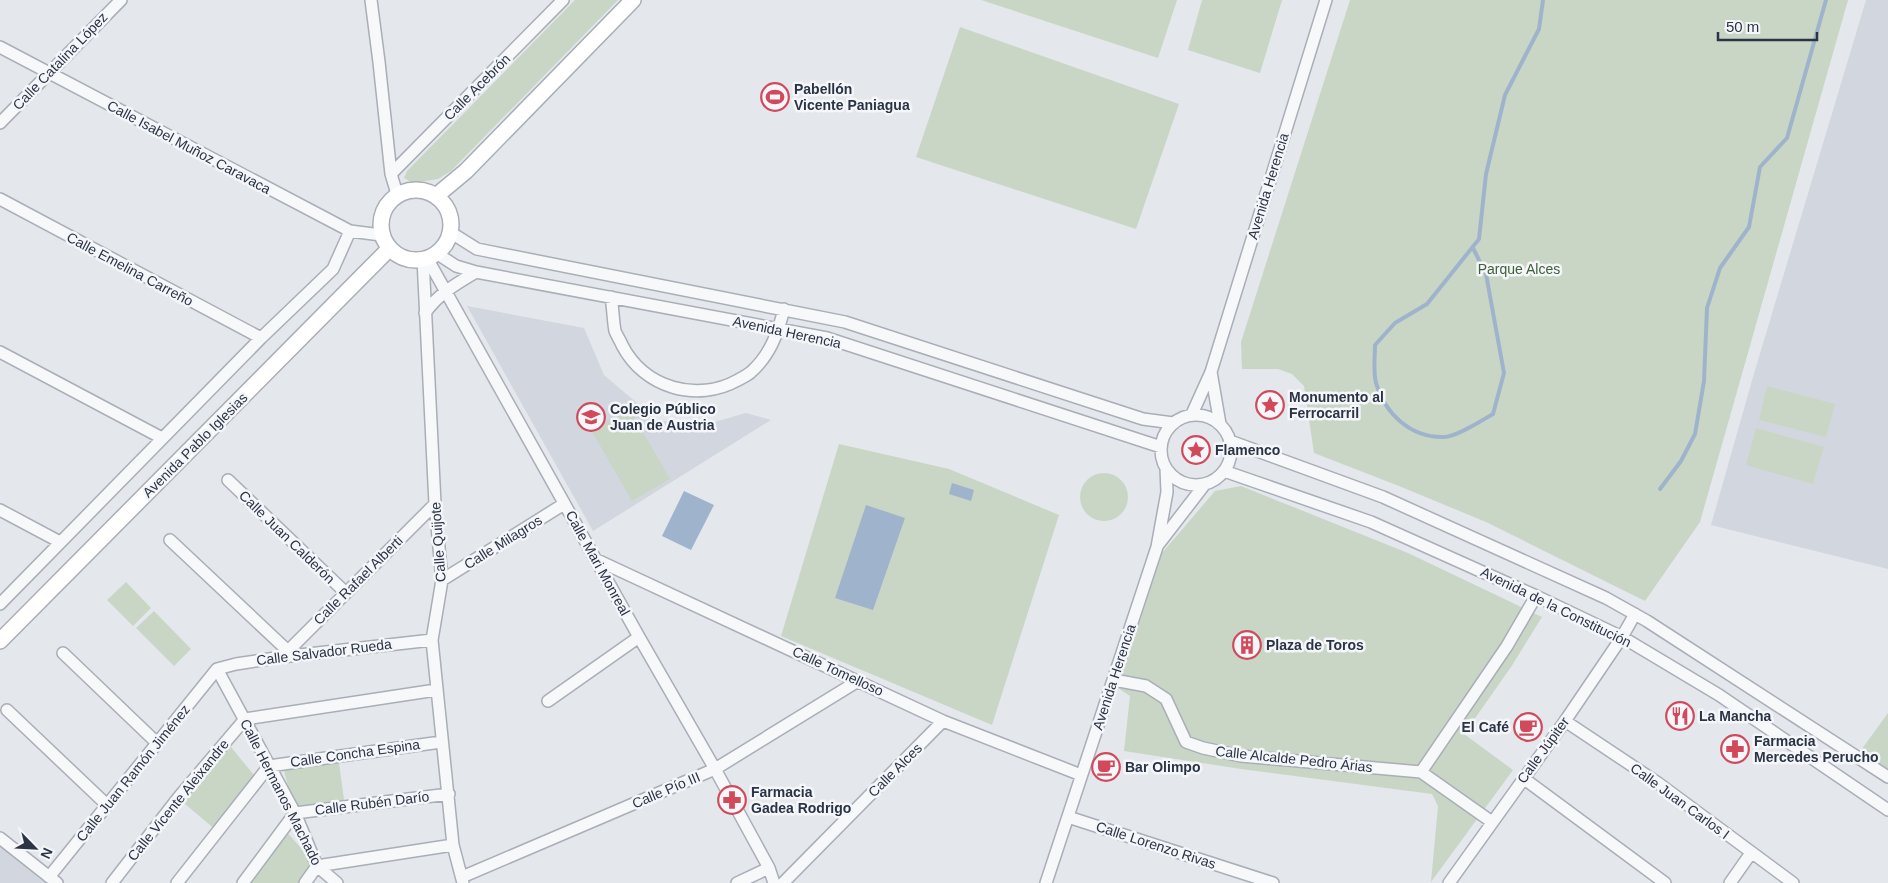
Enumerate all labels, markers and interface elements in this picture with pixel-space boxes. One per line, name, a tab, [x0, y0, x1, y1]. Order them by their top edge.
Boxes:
street label: Calle Catalina López	[9, 9, 111, 113]
scale bar	[1718, 10, 1817, 42]
text: 50 m	[1726, 18, 1759, 35]
street label: Calle Acebrón	[441, 51, 513, 123]
place label: Pabellón Vicente Paniagua	[794, 81, 910, 113]
sports icon: Pabellón Vicente Paniagua	[760, 82, 790, 112]
street label: Calle Isabel Muñoz Caravaca	[105, 97, 274, 197]
street label: Avenida Herencia	[1244, 131, 1292, 241]
street label: Calle Emelina Carreño	[64, 229, 196, 309]
park label: Parque Alces	[1478, 261, 1560, 277]
street label: Avenida Herencia	[731, 313, 843, 351]
street label: Avenida Pablo Iglesias	[139, 389, 251, 501]
place label: Monumento al Ferrocarril	[1289, 389, 1384, 421]
place icon: Monumento al Ferrocarril	[1255, 390, 1285, 420]
place label: Colegio Público Juan de Austria	[610, 401, 716, 433]
school or university icon: Colegio Público Juan de Austria	[576, 402, 606, 432]
place icon: Flamenco	[1181, 435, 1211, 465]
place label: Flamenco	[1215, 442, 1280, 458]
street label: Calle Juan Calderón	[236, 487, 338, 587]
street label: Calle Quijote	[427, 501, 449, 583]
street label: Calle Mari Monreal	[563, 508, 633, 618]
street label: Calle Milagros	[461, 512, 545, 572]
street label: Calle Rafael Alberti	[310, 532, 406, 628]
street label: Avenida de la Constitución	[1478, 564, 1634, 650]
street label: Avenida Herencia	[1089, 622, 1139, 732]
building icon: Plaza de Toros	[1232, 630, 1262, 660]
street label: Calle Salvador Rueda	[255, 636, 393, 668]
place label: Plaza de Toros	[1266, 637, 1364, 653]
street label: Calle Tomelloso	[790, 643, 886, 699]
street label: Calle Juan Ramón Jiménez	[73, 701, 193, 845]
restaurant icon: La Mancha	[1665, 701, 1695, 731]
place label: La Mancha	[1699, 708, 1772, 724]
cafe icon: El Café	[1513, 712, 1543, 742]
street label: Calle Júpiter	[1514, 714, 1573, 786]
street label: Calle Hermanos Machado	[237, 716, 325, 868]
place label: El Café	[1462, 719, 1509, 735]
place label: Farmacia Mercedes Perucho	[1754, 733, 1879, 765]
pharmacy icon: Farmacia Mercedes Perucho	[1720, 734, 1750, 764]
street label: Calle Vicente Aleixandre	[124, 736, 232, 864]
street label: Calle Concha Espina	[289, 736, 421, 770]
street label: Calle Alces	[865, 740, 925, 800]
street label: Calle Alcalde Pedro Árias	[1215, 743, 1373, 775]
cafe icon: Bar Olimpo	[1091, 752, 1121, 782]
place label: Bar Olimpo	[1125, 759, 1200, 775]
street label: Calle Juan Carlos I	[1627, 760, 1733, 842]
street label: Calle Pío III	[630, 768, 702, 812]
place label: Farmacia Gadea Rodrigo	[751, 784, 851, 816]
pharmacy icon: Farmacia Gadea Rodrigo	[717, 785, 747, 815]
street label: Calle Rubén Darío	[314, 788, 430, 818]
street label: Calle Lorenzo Rivas	[1094, 818, 1218, 872]
north arrow	[10, 823, 60, 873]
text: N	[38, 845, 56, 861]

